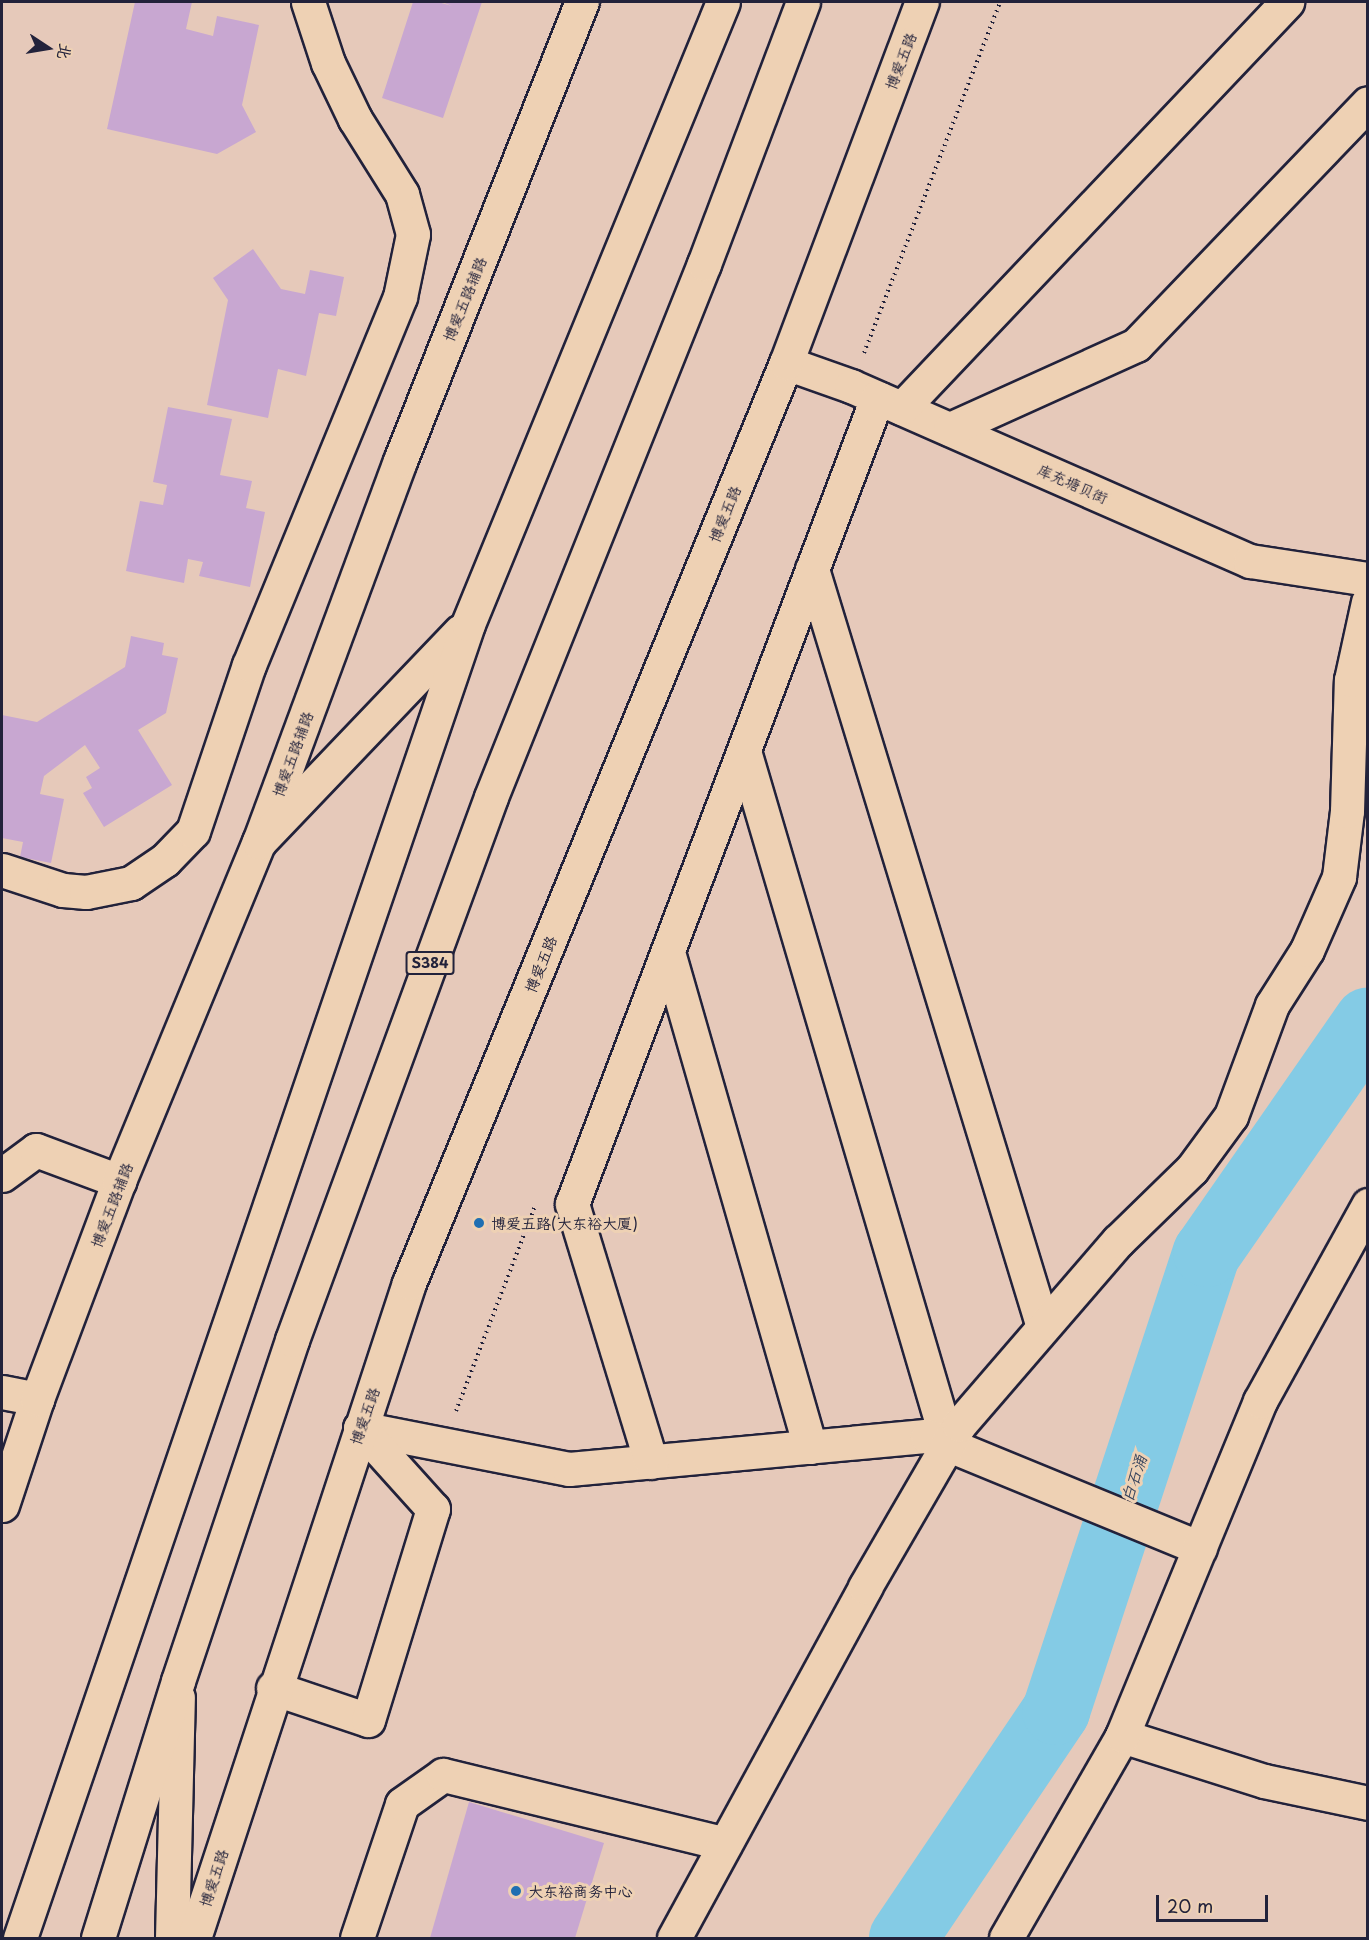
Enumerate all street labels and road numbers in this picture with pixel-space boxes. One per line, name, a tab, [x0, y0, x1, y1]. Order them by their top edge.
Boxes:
street label: 博爱五路	[881, 30, 919, 92]
street label: 博爱五路辅路	[439, 254, 489, 344]
street label: 库充塘贝街	[1035, 460, 1111, 506]
street label: 博爱五路	[704, 483, 744, 545]
street label: 博爱五路辅路	[268, 709, 316, 799]
street label: 博爱五路	[520, 933, 560, 995]
road number: S384	[404, 952, 456, 974]
street label: 博爱五路辅路	[86, 1160, 136, 1250]
street label: 博爱五路	[346, 1385, 382, 1447]
street label: 博爱五路	[195, 1847, 231, 1909]

